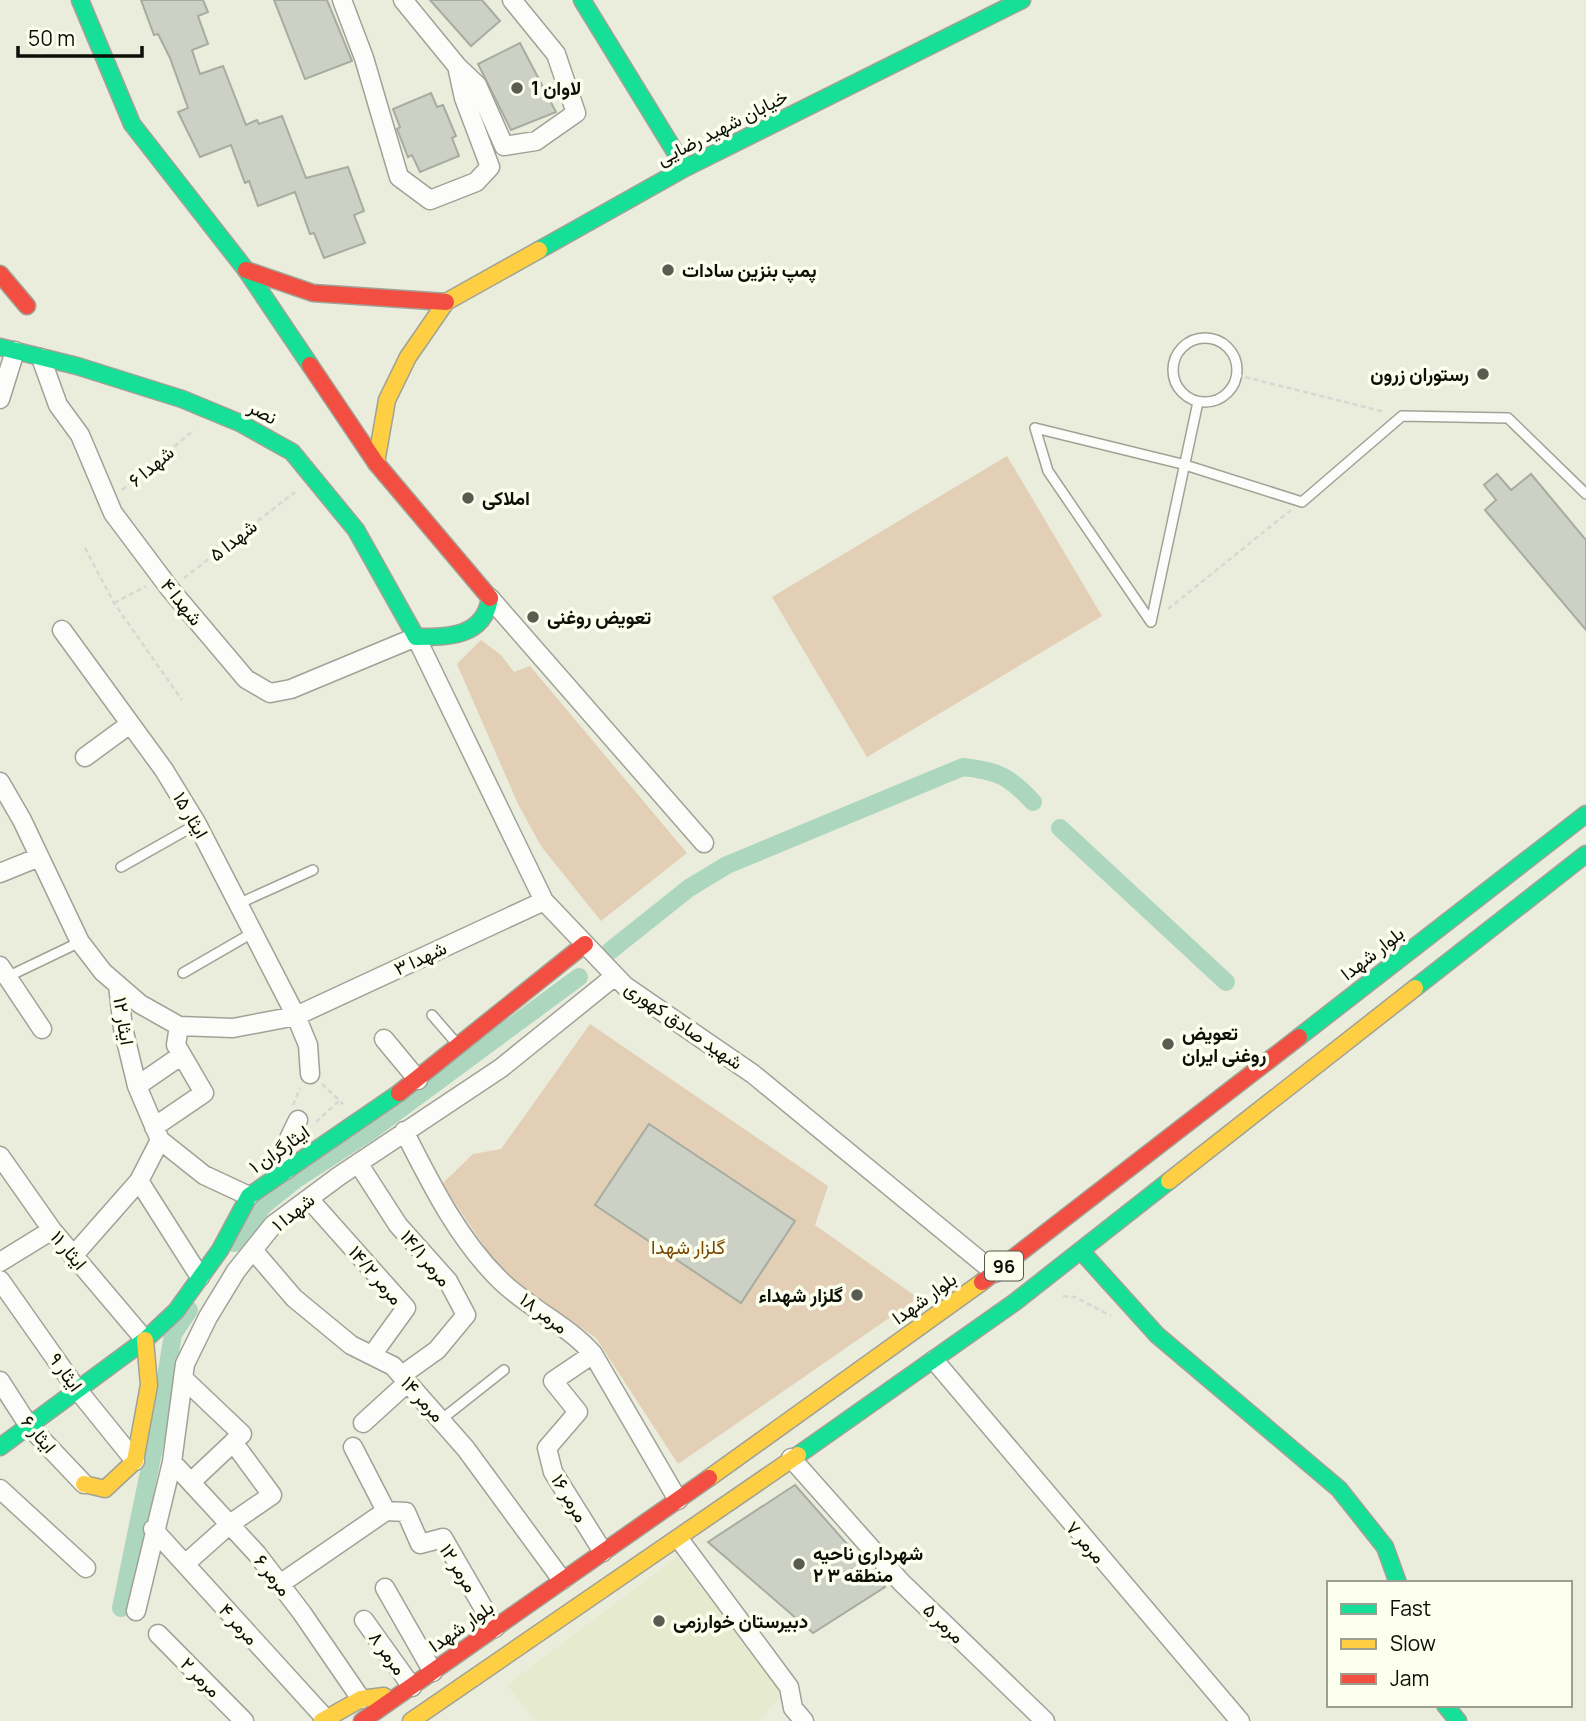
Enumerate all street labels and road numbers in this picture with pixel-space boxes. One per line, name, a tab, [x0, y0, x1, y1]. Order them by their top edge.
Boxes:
street label: خیابان شهید رضایی	[652, 83, 792, 171]
street label: نصر	[243, 393, 282, 430]
street label: شهدا ۶	[123, 439, 179, 493]
street label: شهدا ۵	[204, 513, 262, 567]
street label: شهدا ۴	[155, 573, 209, 631]
street label: ایثار ۱۵	[167, 787, 215, 843]
street label: بلوار شهدا	[1335, 920, 1409, 986]
street label: شهدا ۳	[389, 935, 451, 981]
street label: شهید صادق کهوری	[620, 975, 748, 1075]
street label: ایثار ۱۲	[107, 995, 141, 1047]
street label: ایثارگران ۱	[244, 1119, 314, 1179]
street label: شهدا ۱	[266, 1187, 320, 1237]
street label: مرمر ۱۴/۱	[395, 1224, 457, 1292]
street label: ایثار ۱۱	[45, 1225, 93, 1275]
street label: مرمر ۱۴/۲	[343, 1240, 409, 1310]
road number: 96	[985, 1252, 1023, 1280]
street label: بلوار شهدا	[887, 1266, 961, 1330]
street label: مرمر ۱۸	[515, 1286, 573, 1340]
street label: ایثار ۹	[43, 1347, 89, 1397]
street label: مرمر ۱۴	[395, 1370, 451, 1428]
street label: ایثار ۶	[16, 1410, 62, 1458]
street label: مرمر ۱۶	[545, 1469, 595, 1527]
street label: مرمر ۷	[1060, 1515, 1112, 1569]
street label: مرمر ۱۲	[434, 1539, 484, 1597]
street label: مرمر ۶	[248, 1549, 298, 1601]
street label: بلوار شهدا	[423, 1594, 499, 1658]
street label: مرمر ۴	[213, 1597, 265, 1651]
street label: مرمر ۵	[918, 1597, 970, 1649]
street label: مرمر ۸	[363, 1626, 413, 1680]
street label: مرمر ۲	[175, 1651, 227, 1703]

